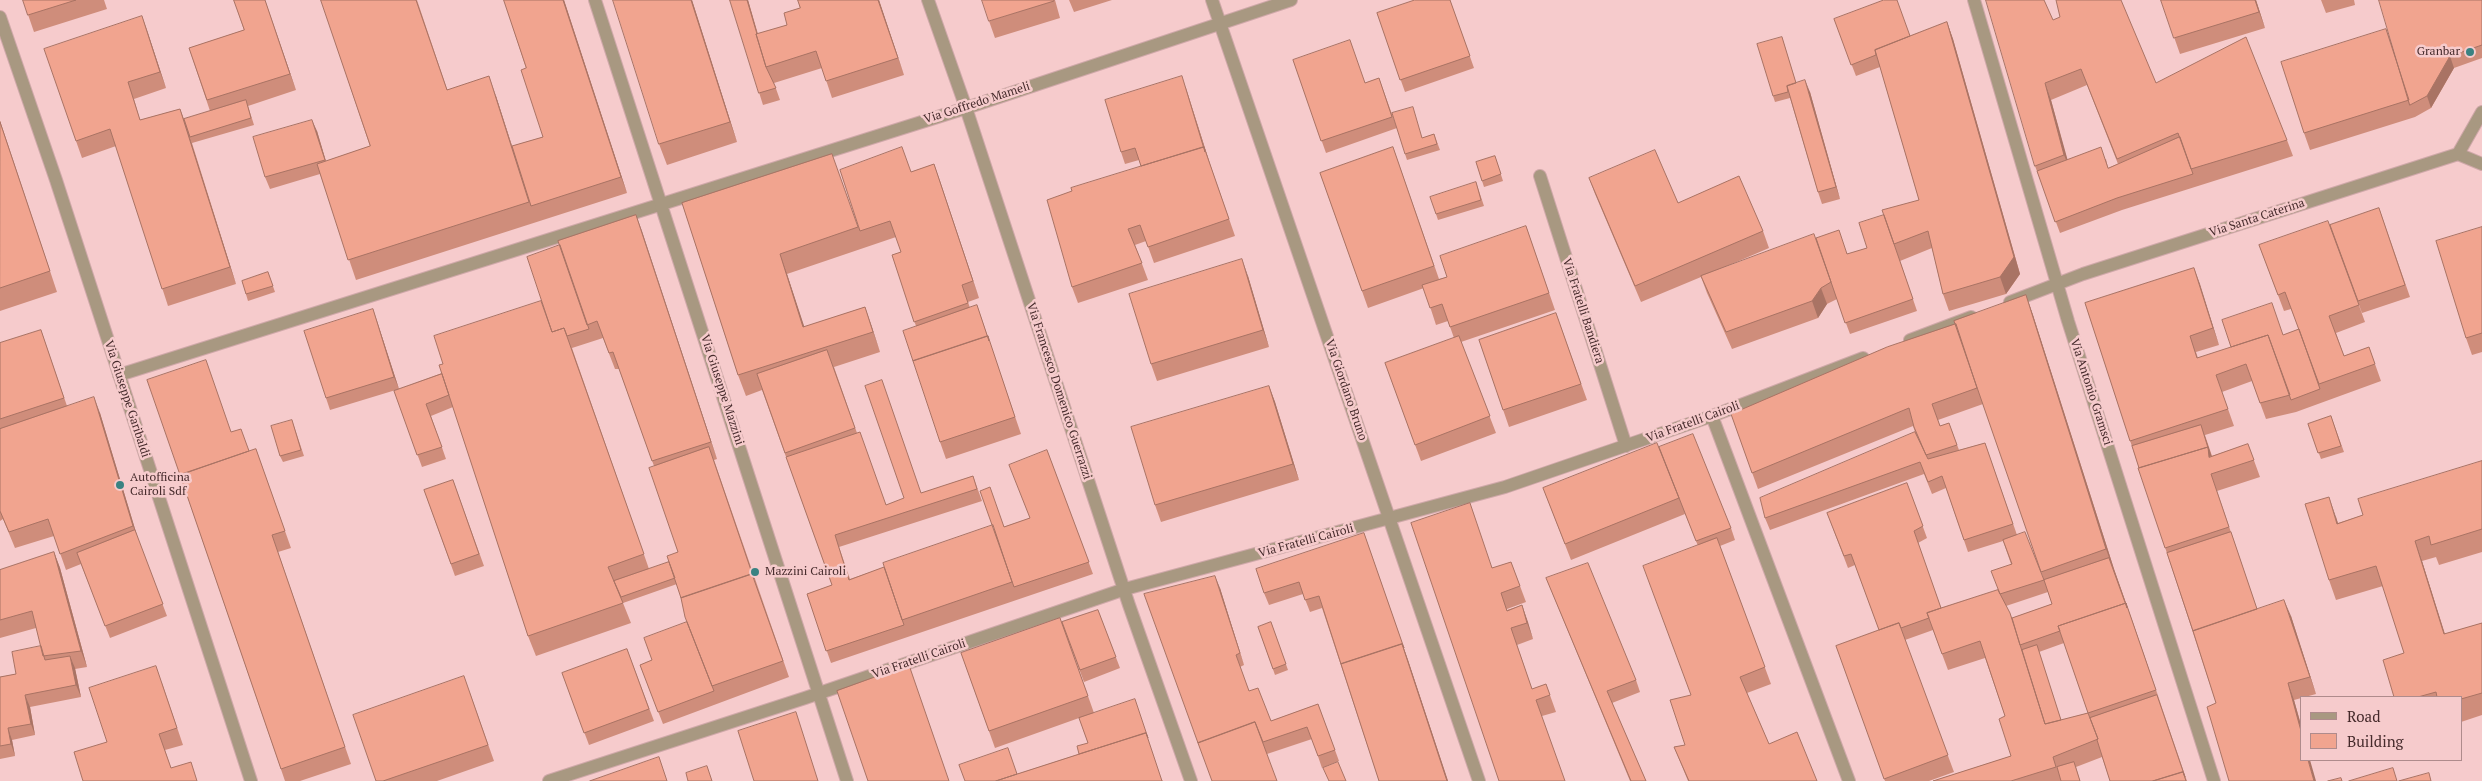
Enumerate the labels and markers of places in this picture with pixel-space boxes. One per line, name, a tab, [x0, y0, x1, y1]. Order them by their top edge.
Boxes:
place label: Granbar	[2417, 45, 2460, 59]
marker: Granbar	[2464, 46, 2476, 58]
place label: Autofficina Cairoli Sdf	[130, 471, 190, 499]
marker: Autofficina Cairoli Sdf	[114, 479, 126, 491]
place label: Mazzini Cairoli	[765, 565, 846, 579]
marker: Mazzini Cairoli	[749, 566, 761, 578]

